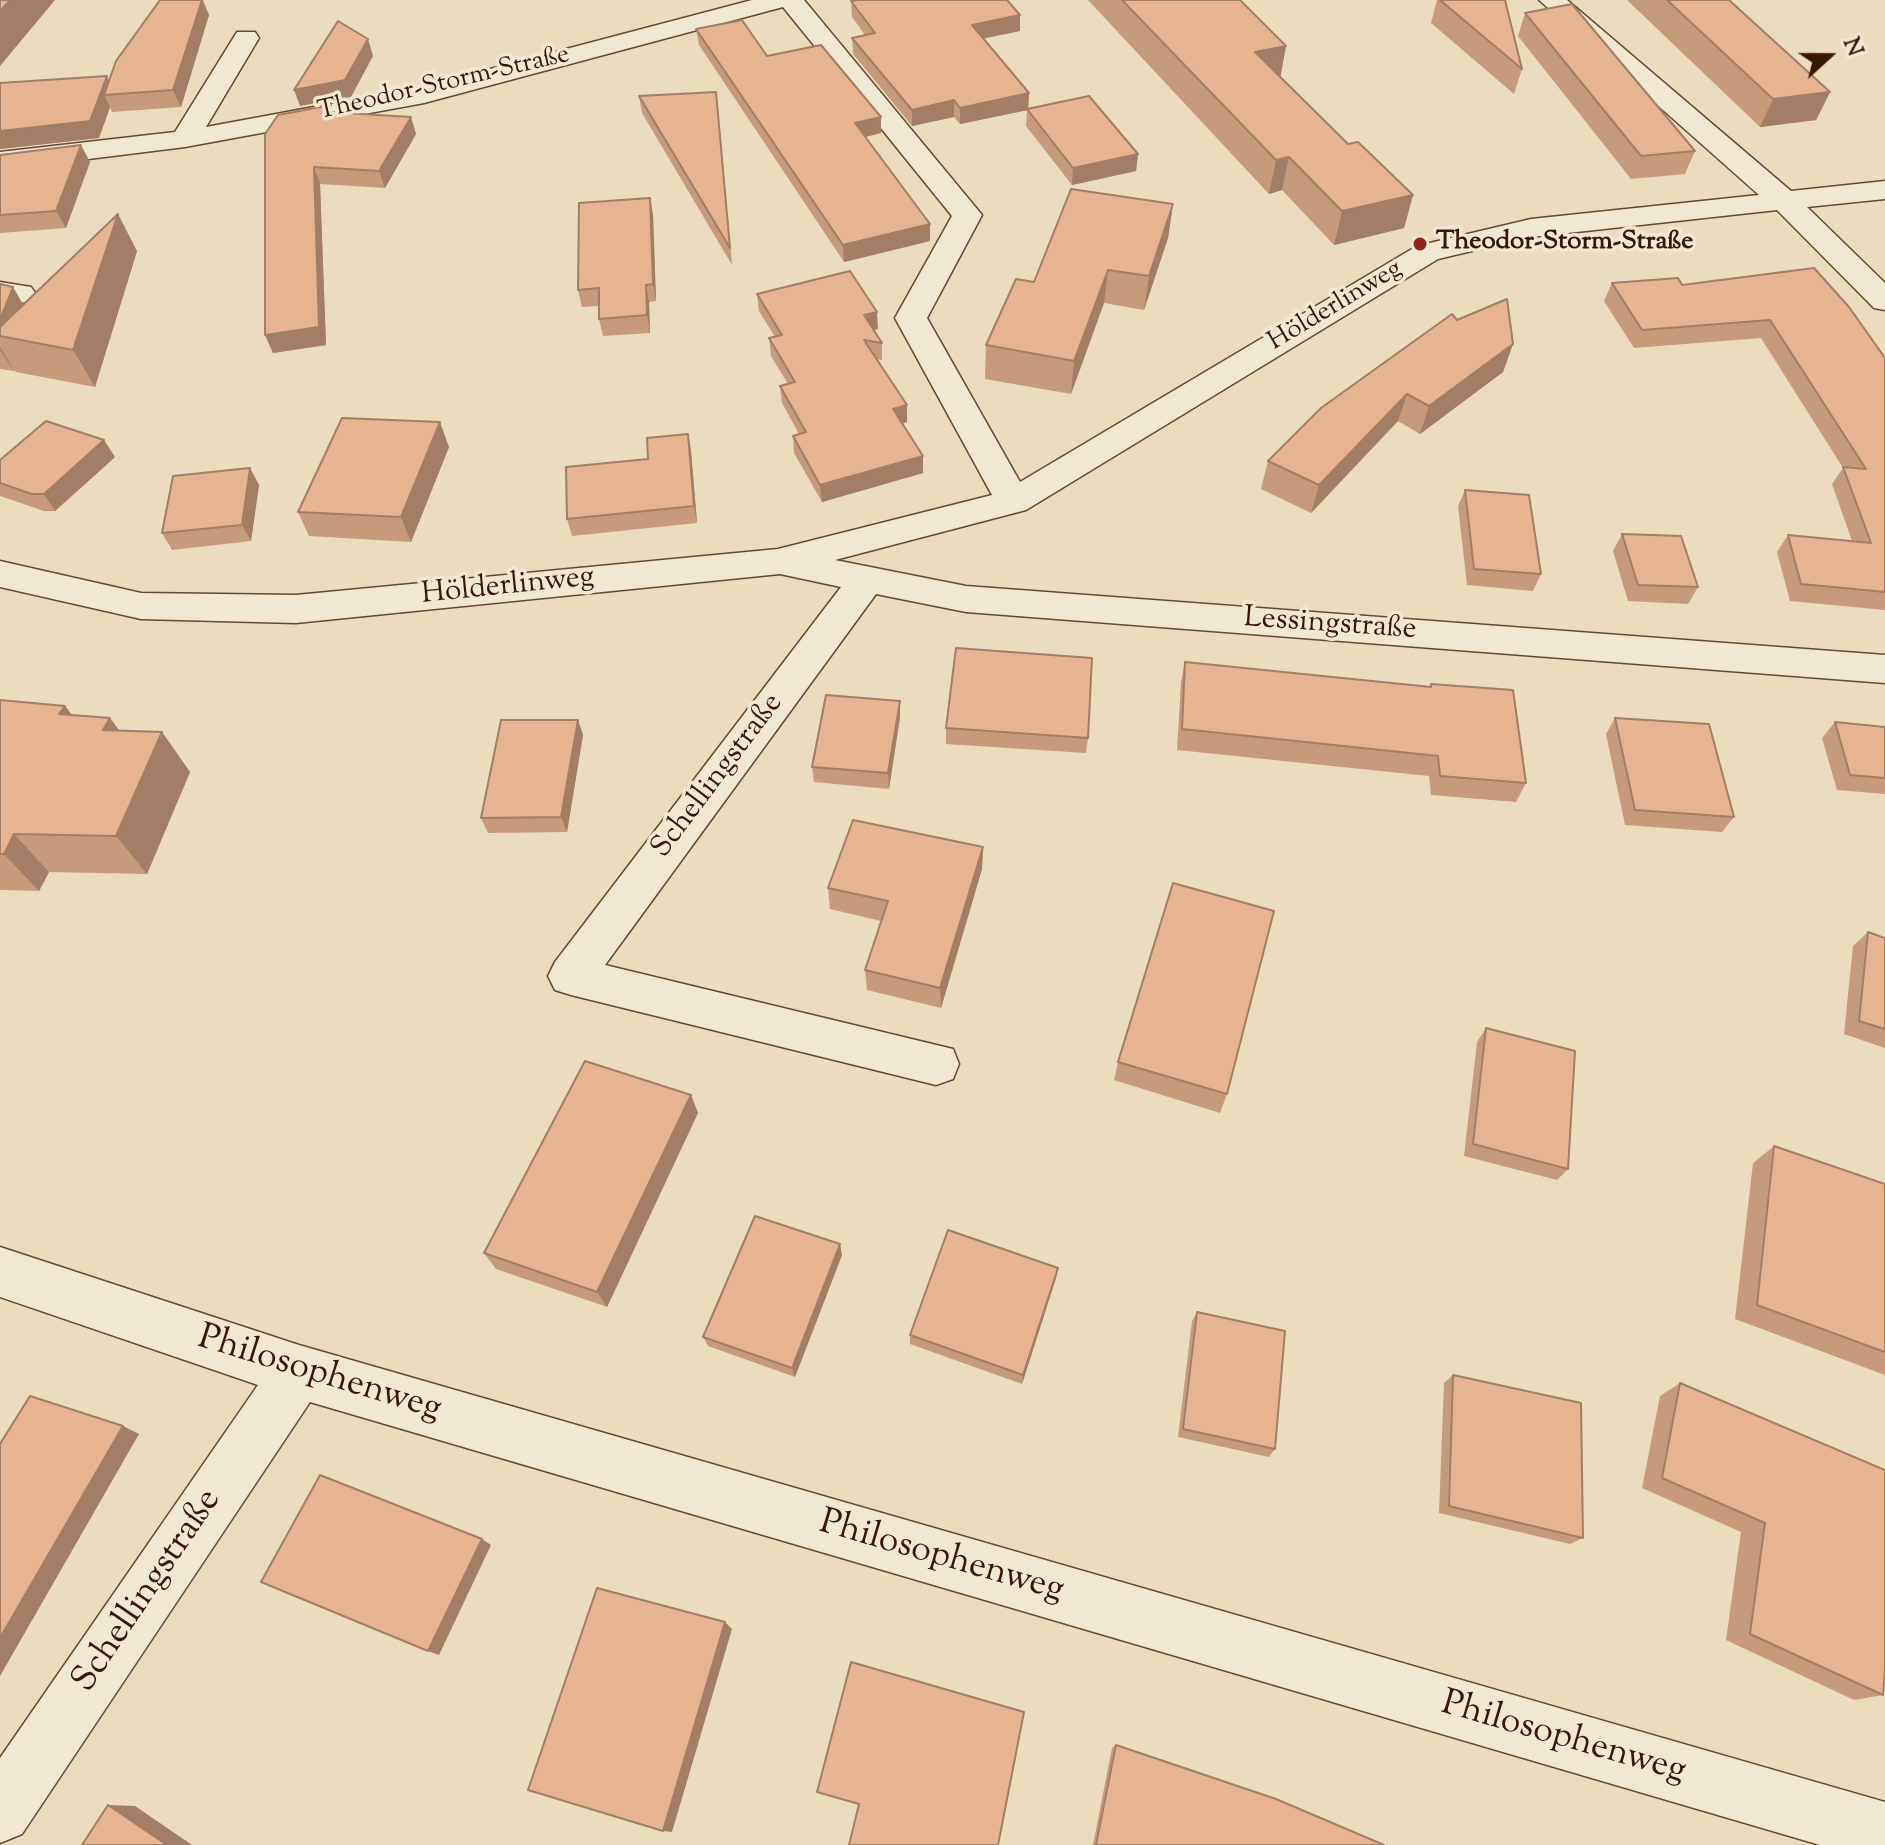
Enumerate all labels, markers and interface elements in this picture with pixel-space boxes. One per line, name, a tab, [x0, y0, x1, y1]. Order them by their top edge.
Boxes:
north arrow	[1789, 16, 1869, 96]
text: N	[1833, 33, 1869, 61]
street label: Theodor-Storm-Straße	[315, 41, 573, 129]
place label: Theodor-Storm-Straße	[1436, 228, 1693, 260]
marker: Theodor-Storm-Straße	[1411, 235, 1429, 253]
street label: Hölderlinweg	[1263, 255, 1409, 359]
street label: Hölderlinweg	[420, 561, 596, 615]
street label: Lessingstraße	[1242, 602, 1418, 650]
street label: Schellingstraße	[645, 688, 793, 866]
street label: Philosophenweg	[192, 1318, 446, 1434]
street label: Schellingstraße	[65, 1482, 233, 1702]
street label: Philosophenweg	[814, 1503, 1068, 1615]
street label: Philosophenweg	[1436, 1684, 1690, 1796]

